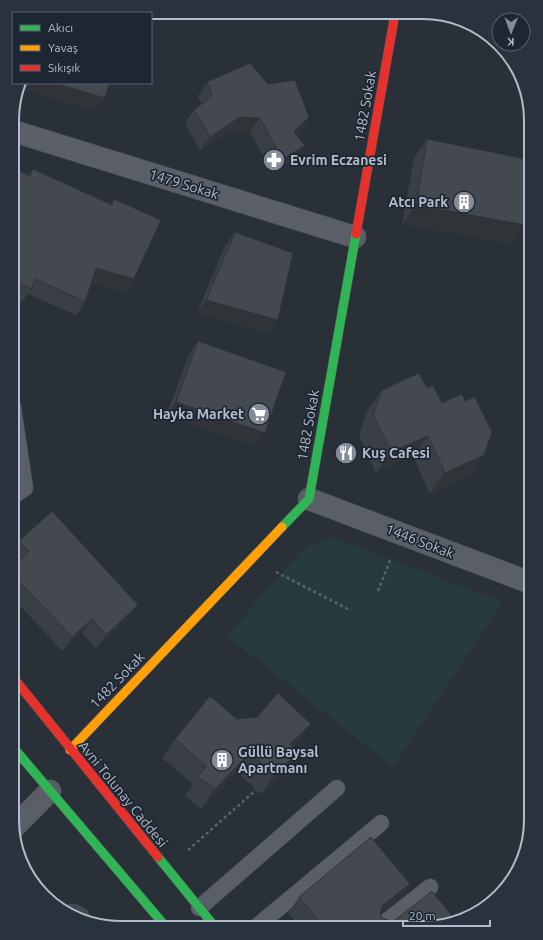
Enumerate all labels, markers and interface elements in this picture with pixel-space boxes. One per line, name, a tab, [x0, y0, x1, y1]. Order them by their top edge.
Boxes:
legend	[12, 12, 152, 84]
north arrow	[491, 12, 531, 52]
text: Akıcı	[48, 21, 73, 34]
text: K	[506, 36, 515, 48]
text: Yavaş	[48, 41, 78, 54]
text: Sıkışık	[48, 61, 80, 74]
street label: 1482 Sokak	[351, 69, 379, 143]
pharmacy icon: Evrim Eczanesi	[261, 147, 287, 173]
place label: Evrim Eczanesi	[290, 152, 387, 168]
street label: 1479 Sokak	[147, 166, 221, 202]
building icon: Atcı Park	[451, 189, 477, 215]
place label: Atcı Park	[388, 194, 448, 210]
street label: 1482 Sokak	[294, 388, 322, 462]
supermarket icon: Hayka Market	[246, 401, 272, 427]
place label: Hayka Market	[153, 406, 244, 422]
restaurant icon: Kuş Cafesi	[333, 440, 359, 466]
place label: Kuş Cafesi	[362, 445, 430, 462]
street label: 1446 Sokak	[384, 521, 456, 561]
street label: 1482 Sokak	[86, 649, 148, 711]
street label: Avni Tolunay Caddesi	[75, 738, 171, 850]
place label: Güllü Baysal Apartmanı	[238, 744, 319, 776]
building icon: Güllü Baysal Apartmanı	[209, 747, 235, 773]
scale bar	[403, 902, 490, 928]
text: 20 m	[409, 909, 436, 922]

